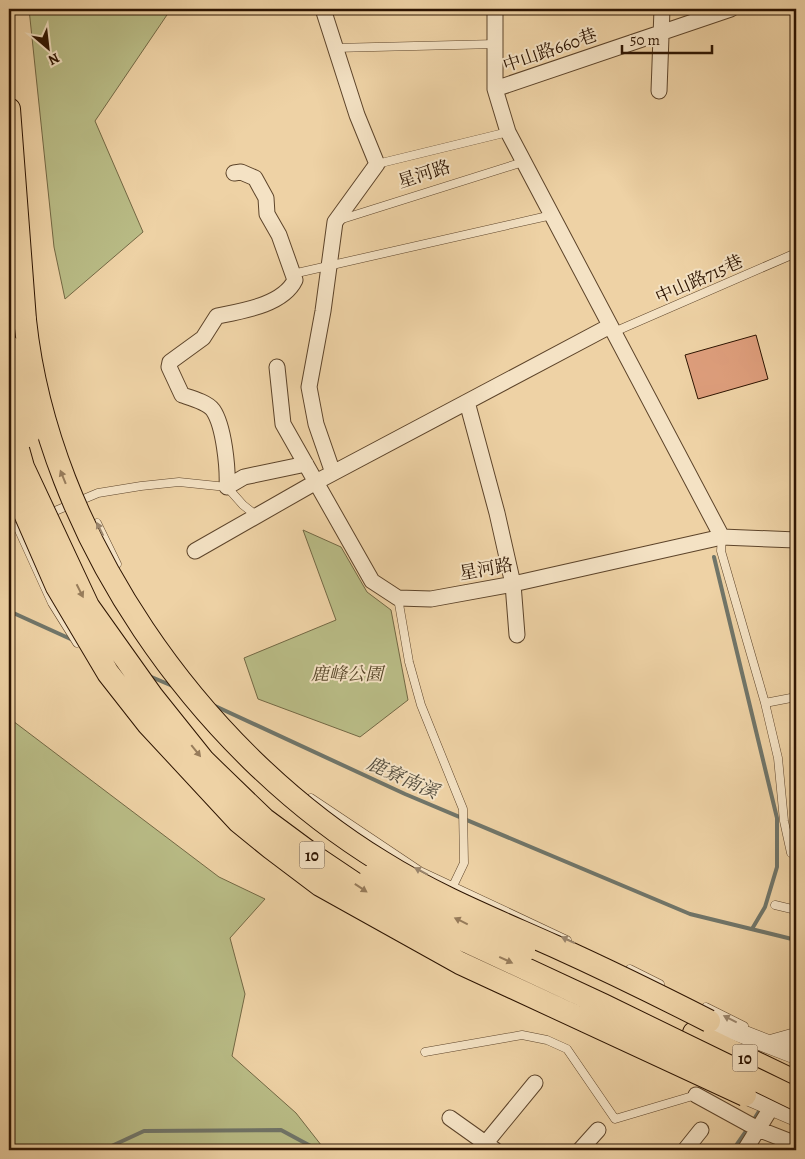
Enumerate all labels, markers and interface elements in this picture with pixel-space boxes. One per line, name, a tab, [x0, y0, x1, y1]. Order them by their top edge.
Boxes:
north arrow	[22, 22, 72, 72]
scale bar	[622, 22, 712, 54]
street label: 中山路660巷	[500, 23, 600, 77]
text: 50 m	[630, 30, 660, 50]
text: N	[45, 48, 63, 70]
street label: 星河路	[395, 154, 453, 194]
street label: 中山路715巷	[651, 249, 747, 309]
one-way arrow	[59, 470, 66, 485]
one-way arrow	[95, 522, 103, 536]
street label: 星河路	[457, 552, 515, 586]
one-way arrow	[76, 584, 85, 599]
park label: 鹿峰公園	[311, 662, 386, 686]
one-way arrow	[191, 744, 202, 757]
water label: 鹿寮南溪	[363, 751, 444, 806]
road number: 10	[300, 842, 324, 868]
one-way arrow	[413, 867, 428, 875]
one-way arrow	[354, 883, 368, 893]
one-way arrow	[454, 917, 468, 925]
one-way arrow	[561, 936, 575, 944]
one-way arrow	[499, 956, 513, 964]
one-way arrow	[722, 1015, 737, 1023]
road number: 10	[732, 1044, 758, 1072]

